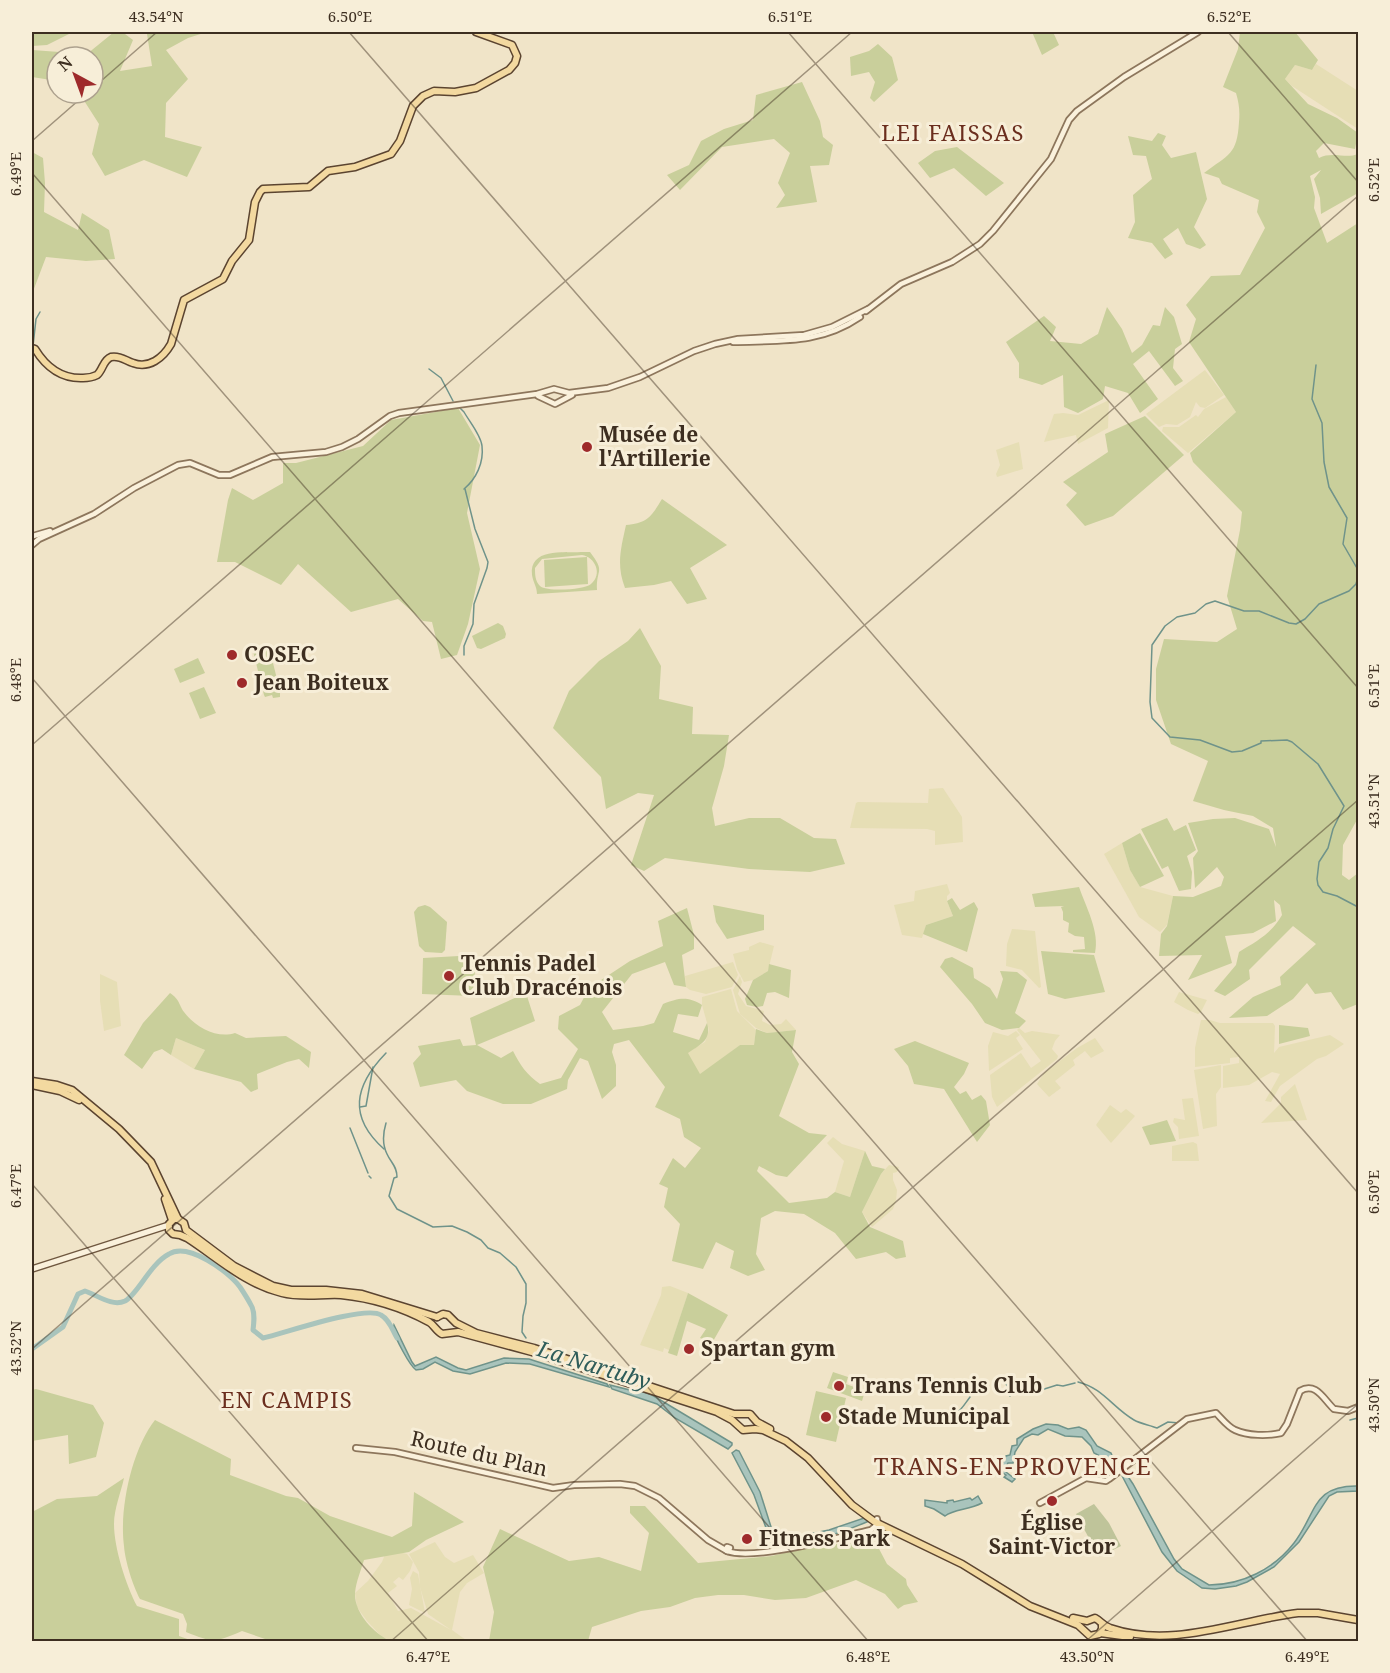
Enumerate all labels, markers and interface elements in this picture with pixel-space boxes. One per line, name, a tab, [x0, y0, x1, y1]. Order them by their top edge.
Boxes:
text: 43.54°N	[129, 6, 184, 26]
text: 6.50°E	[328, 6, 372, 26]
text: 6.51°E	[768, 6, 812, 26]
text: 6.52°E	[1207, 6, 1251, 26]
north arrow	[45, 45, 105, 105]
text: N	[53, 51, 77, 76]
district label: LEI FAISSAS	[881, 117, 1025, 147]
text: 6.49°E	[5, 152, 25, 196]
text: 6.52°E	[1363, 158, 1383, 202]
place label: Musée de l'Artillerie	[599, 420, 711, 472]
marker: Musée de l'Artillerie	[580, 440, 594, 454]
place label: COSEC	[244, 640, 315, 668]
marker: COSEC	[225, 648, 239, 662]
text: 6.48°E	[5, 658, 25, 702]
text: 6.51°E	[1363, 664, 1383, 708]
place label: Jean Boiteux	[253, 668, 389, 696]
marker: Jean Boiteux	[235, 676, 249, 690]
text: 43.51°N	[1363, 773, 1383, 828]
place label: Tennis Padel Club Dracénois	[461, 949, 622, 1001]
marker: Tennis Padel Club Dracénois	[442, 969, 456, 983]
text: 6.47°E	[5, 1164, 25, 1208]
text: 6.50°E	[1363, 1170, 1383, 1214]
text: 43.52°N	[5, 1320, 25, 1375]
water label: La Nartuby	[533, 1332, 655, 1395]
place label: Spartan gym	[701, 1334, 836, 1362]
marker: Spartan gym	[682, 1342, 696, 1356]
place label: Trans Tennis Club	[851, 1371, 1042, 1399]
text: 43.50°N	[1363, 1377, 1383, 1432]
marker: Trans Tennis Club	[832, 1379, 846, 1393]
district label: EN CAMPIS	[221, 1384, 353, 1414]
place label: Stade Municipal	[838, 1402, 1010, 1430]
marker: Stade Municipal	[819, 1410, 833, 1424]
street label: Route du Plan	[408, 1424, 550, 1482]
district label: TRANS-EN-PROVENCE	[874, 1449, 1152, 1482]
marker: Église Saint-Victor	[1045, 1494, 1059, 1508]
place label: Église Saint-Victor	[989, 1508, 1115, 1560]
place label: Fitness Park	[759, 1524, 891, 1552]
marker: Fitness Park	[740, 1532, 754, 1546]
text: 6.47°E	[406, 1646, 450, 1666]
text: 6.48°E	[846, 1646, 890, 1666]
text: 43.50°N	[1060, 1646, 1115, 1666]
text: 6.49°E	[1285, 1646, 1329, 1666]

